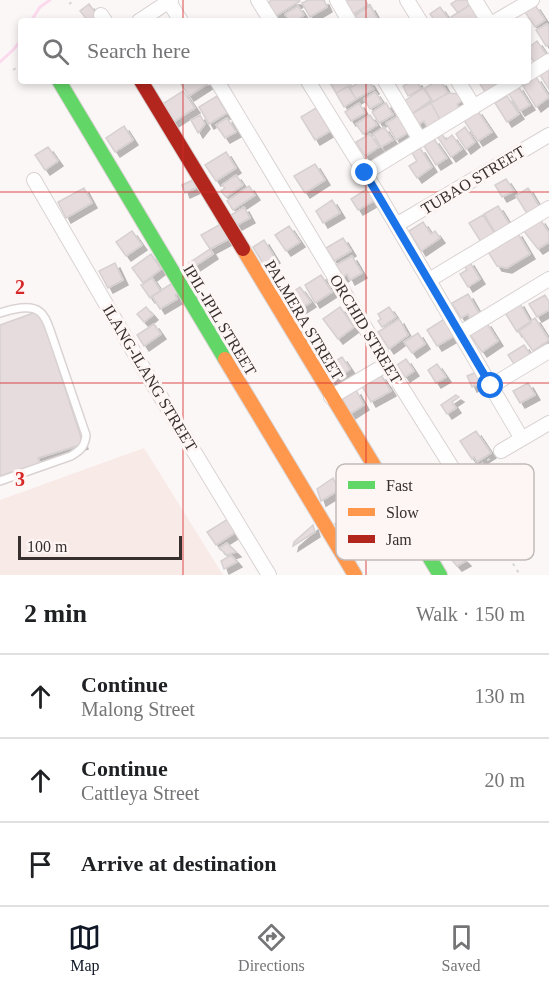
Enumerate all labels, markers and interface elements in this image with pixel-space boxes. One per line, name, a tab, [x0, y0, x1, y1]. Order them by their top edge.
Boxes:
search box	[18, 18, 531, 84]
icon: search	[39, 35, 72, 68]
text: Search here	[87, 38, 190, 63]
street label: TUBAO STREET	[418, 142, 528, 218]
route end	[351, 159, 377, 185]
street label: PALMERA STREET	[261, 257, 347, 383]
street label: IPIL-IPIL STREET	[180, 262, 260, 379]
street label: ORCHID STREET	[327, 271, 405, 387]
text: 2	[15, 276, 25, 298]
street label: ILANG-ILANG STREET	[100, 302, 201, 454]
route start	[477, 372, 503, 398]
legend	[336, 464, 534, 560]
text: 3	[15, 468, 25, 490]
text: Fast	[386, 477, 413, 494]
text: Slow	[386, 504, 419, 521]
text: Jam	[386, 531, 412, 548]
scale bar	[18, 533, 182, 560]
text: 100 m	[27, 538, 67, 555]
text: 2 min	[24, 599, 87, 628]
text: Walk · 150 m	[416, 603, 525, 625]
text: Continue	[81, 672, 168, 697]
icon: ahead	[24, 680, 57, 713]
text: 130 m	[474, 685, 525, 707]
text: Malong Street	[81, 698, 195, 720]
text: Continue	[81, 756, 168, 781]
icon: ahead	[24, 764, 57, 797]
text: 20 m	[484, 769, 525, 791]
text: Cattleya Street	[81, 782, 199, 804]
icon: arrive	[24, 848, 57, 881]
text: Arrive at destination	[81, 851, 277, 876]
tab: Map	[68, 921, 101, 975]
tab: Directions	[238, 921, 305, 975]
tab: Saved	[441, 921, 481, 975]

